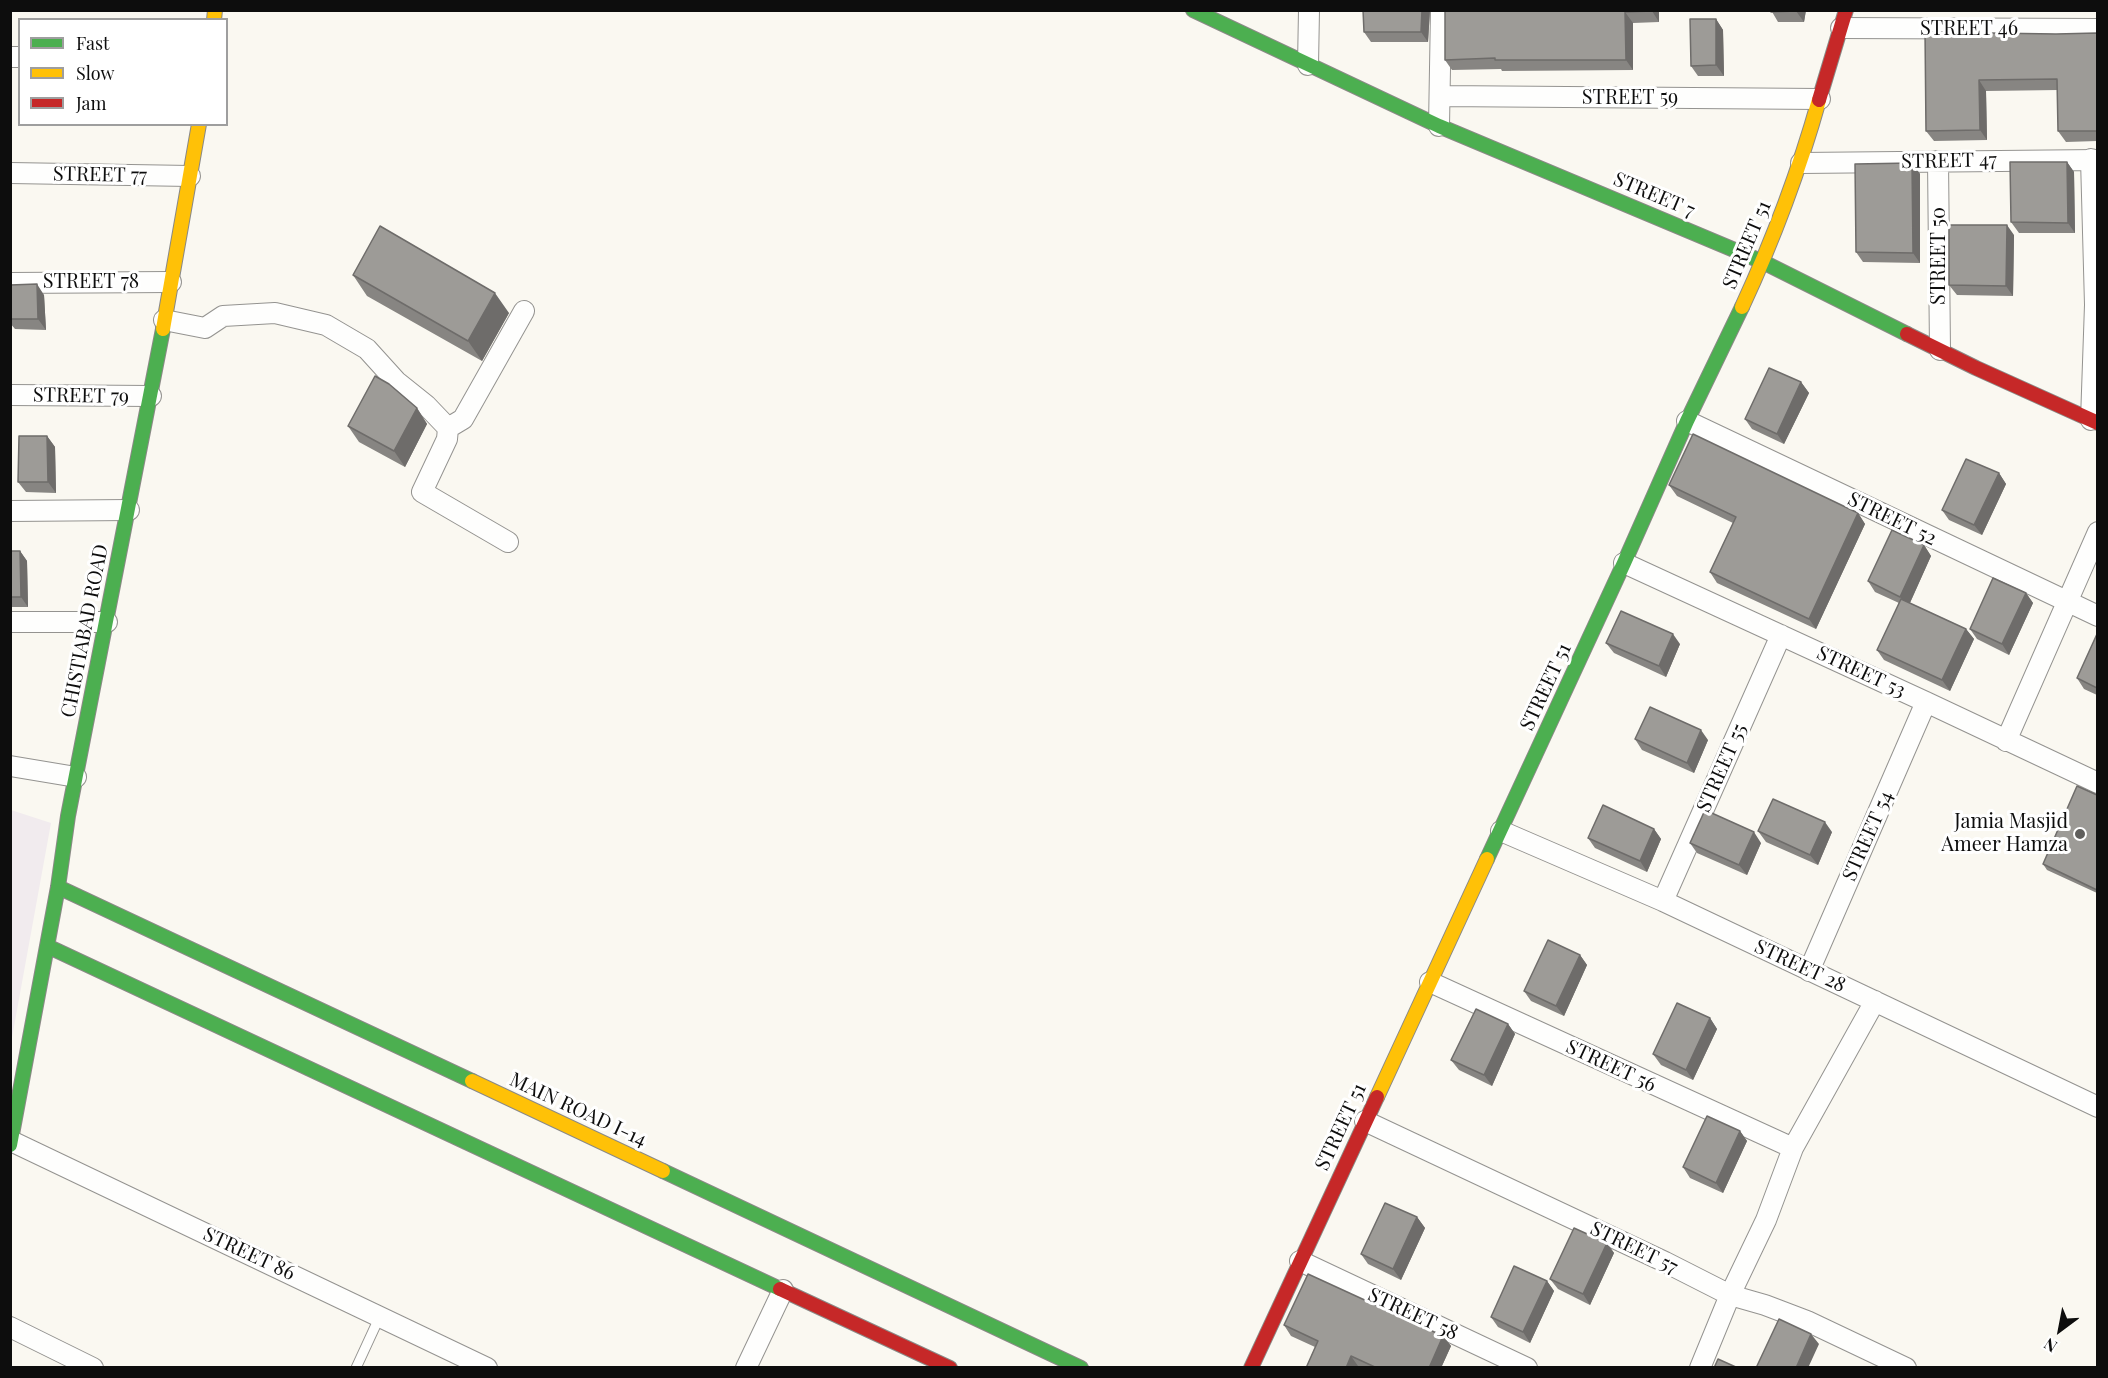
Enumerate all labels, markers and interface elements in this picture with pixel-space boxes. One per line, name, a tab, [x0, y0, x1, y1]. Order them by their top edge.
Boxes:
street label: STREET 46	[1920, 17, 2018, 41]
legend	[18, 18, 228, 126]
text: Fast	[76, 31, 109, 55]
text: Slow	[76, 61, 114, 85]
street label: STREET 59	[1582, 86, 1678, 110]
text: Jam	[76, 91, 106, 115]
street label: STREET 47	[1901, 148, 1997, 174]
street label: STREET 77	[53, 162, 147, 188]
street label: STREET 7	[1610, 167, 1698, 223]
street label: STREET 51	[1718, 197, 1776, 293]
street label: STREET 50	[1927, 207, 1951, 305]
street label: STREET 78	[43, 270, 139, 294]
street label: STREET 79	[33, 383, 129, 409]
street label: STREET 52	[1844, 487, 1940, 551]
street label: CHISTIABAD ROAD	[56, 542, 114, 720]
street label: STREET 51	[1515, 639, 1577, 735]
street label: STREET 53	[1813, 641, 1909, 703]
street label: STREET 55	[1692, 720, 1752, 816]
street label: STREET 54	[1837, 787, 1899, 885]
place label: Jamia Masjid Ameer Hamza	[1941, 810, 2068, 857]
marker: Jamia Masjid Ameer Hamza	[2073, 827, 2087, 841]
street label: STREET 28	[1751, 934, 1849, 998]
street label: STREET 56	[1562, 1035, 1660, 1097]
street label: MAIN ROAD I-14	[506, 1068, 650, 1152]
street label: STREET 51	[1310, 1079, 1372, 1175]
street label: STREET 57	[1586, 1217, 1682, 1279]
street label: STREET 86	[199, 1222, 299, 1286]
street label: STREET 58	[1364, 1283, 1462, 1345]
north arrow	[2030, 1300, 2090, 1360]
text: N	[2040, 1334, 2061, 1358]

